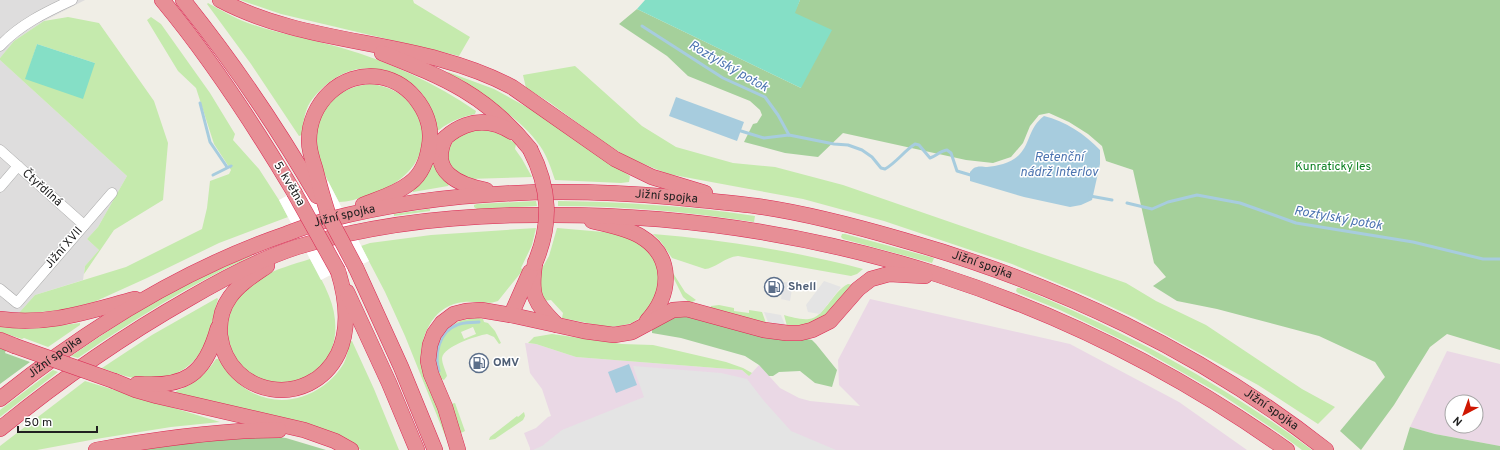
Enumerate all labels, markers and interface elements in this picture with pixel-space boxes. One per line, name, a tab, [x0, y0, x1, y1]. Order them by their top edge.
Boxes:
water label: Roztylský potok	[685, 38, 771, 96]
water label: Retenční nádrž Interlov	[1020, 150, 1099, 181]
street label: 5. května	[269, 159, 309, 209]
park label: Kunratický les	[1295, 159, 1371, 175]
street label: Čtyřdílná	[18, 166, 66, 210]
street label: Jižní spojka	[634, 186, 698, 208]
street label: Jižní spojka	[311, 201, 377, 232]
water label: Roztylský potok	[1293, 203, 1384, 235]
street label: Jižní XVII	[41, 224, 87, 272]
street label: Jižní spojka	[950, 247, 1015, 283]
fuel station icon: Shell	[763, 276, 785, 298]
place label: Shell	[788, 279, 816, 295]
street label: Jižní spojka	[25, 333, 85, 382]
fuel station icon: OMV	[468, 352, 490, 374]
place label: OMV	[493, 355, 519, 371]
street label: Jižní spojka	[1240, 385, 1301, 434]
north arrow	[1444, 394, 1484, 434]
scale bar	[18, 408, 97, 434]
text: N	[1451, 413, 1466, 429]
text: 50 m	[24, 415, 52, 431]

